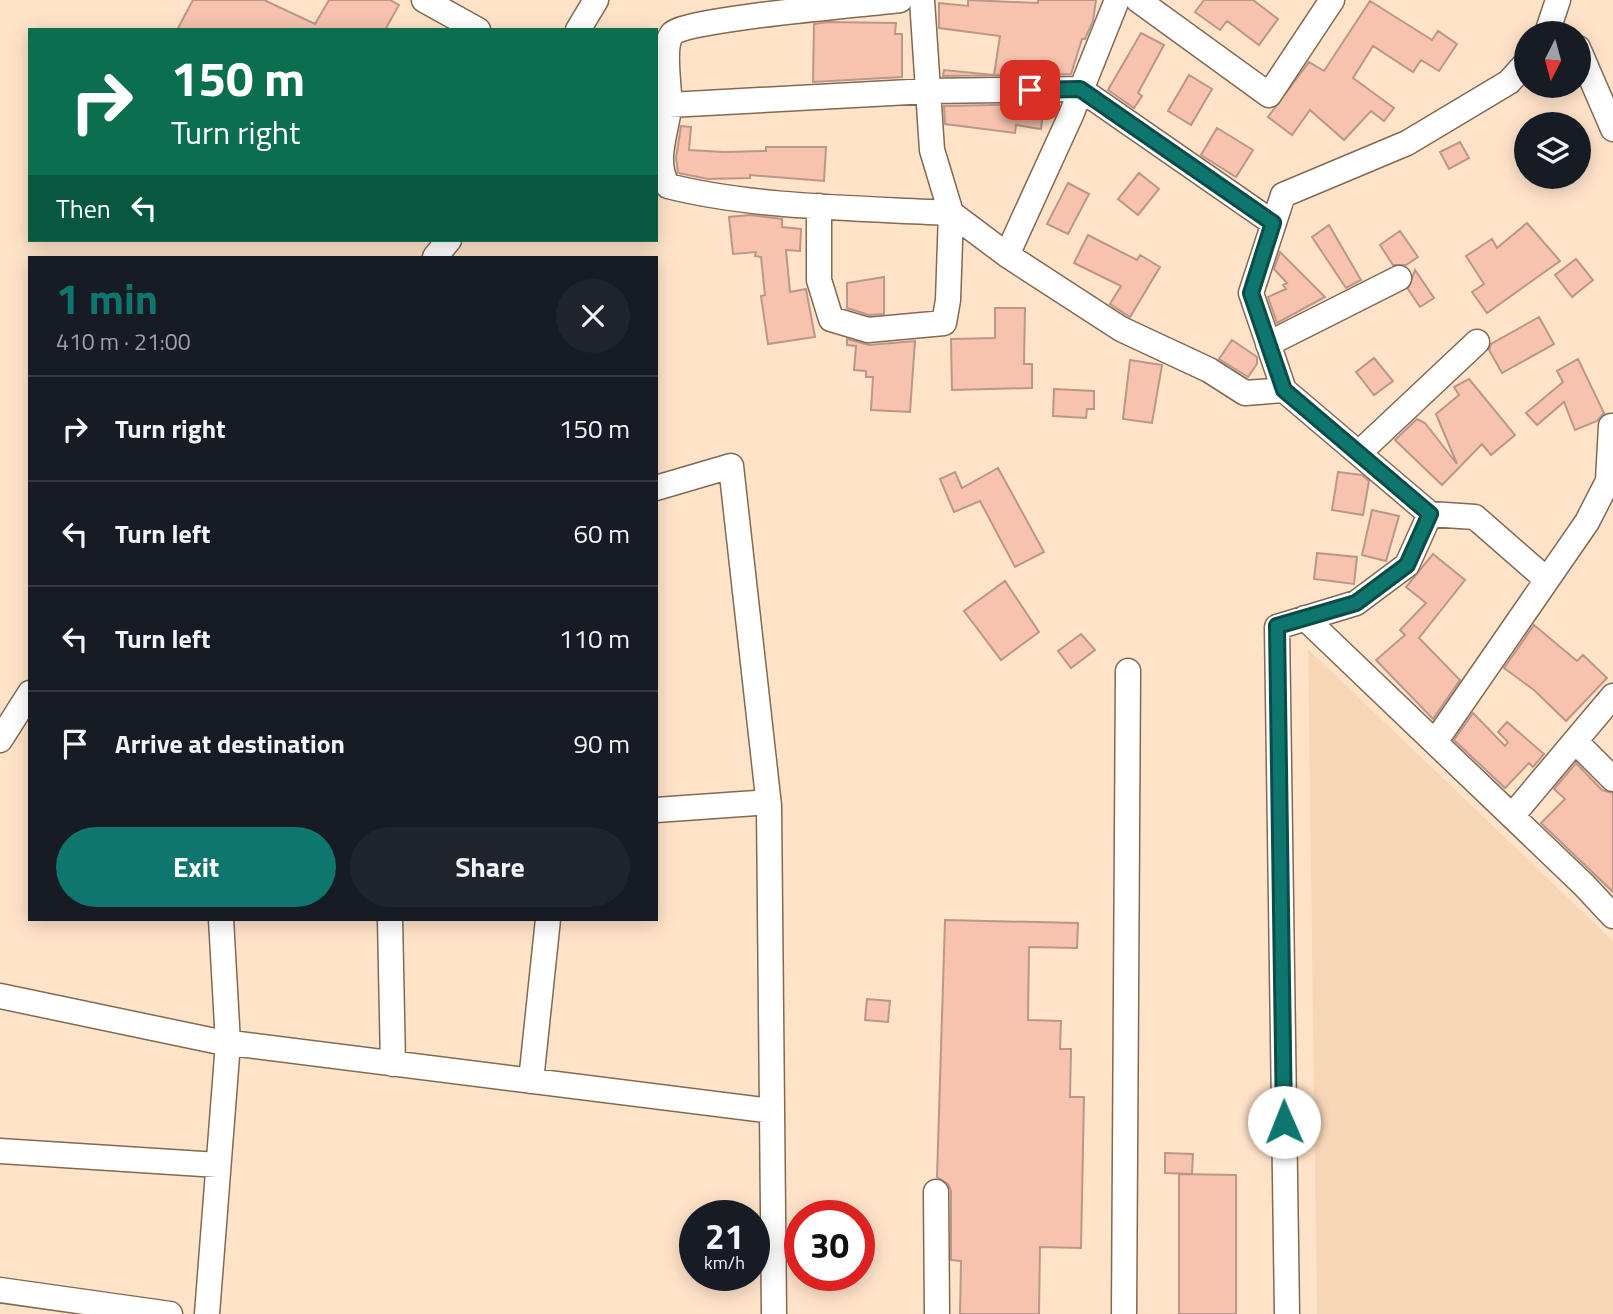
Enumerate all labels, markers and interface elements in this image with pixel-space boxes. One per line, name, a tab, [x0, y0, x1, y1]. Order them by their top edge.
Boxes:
north arrow	[1514, 21, 1591, 98]
map controls	[1514, 21, 1591, 189]
text: 150 m	[171, 40, 305, 115]
icon: right	[56, 56, 147, 147]
pin	[1000, 60, 1060, 120]
icon: arrive	[1011, 71, 1049, 109]
text: Turn right	[171, 108, 300, 156]
button: layers	[1514, 112, 1591, 189]
text: Then	[56, 189, 111, 228]
icon: left	[125, 189, 163, 227]
text: 1 min	[56, 266, 158, 330]
button: close	[556, 279, 630, 353]
text: 410 m · 21:00	[56, 324, 191, 359]
text: Turn right	[115, 409, 226, 448]
text: 150 m	[559, 409, 630, 448]
icon: right	[56, 410, 94, 448]
text: Turn left	[115, 514, 210, 553]
text: 60 m	[573, 514, 630, 553]
icon: left	[56, 515, 94, 553]
text: Turn left	[115, 619, 210, 658]
text: 110 m	[559, 619, 630, 658]
icon: left	[56, 620, 94, 658]
text: Arrive at destination	[115, 724, 345, 763]
text: 90 m	[573, 724, 630, 763]
icon: arrive	[56, 725, 94, 763]
button: Exit	[56, 827, 336, 907]
button: Share	[350, 827, 630, 907]
position arrow	[1247, 1085, 1321, 1159]
speed limit sign: 30	[784, 1200, 875, 1291]
text: 21	[705, 1209, 744, 1263]
text: km/h	[704, 1249, 745, 1276]

